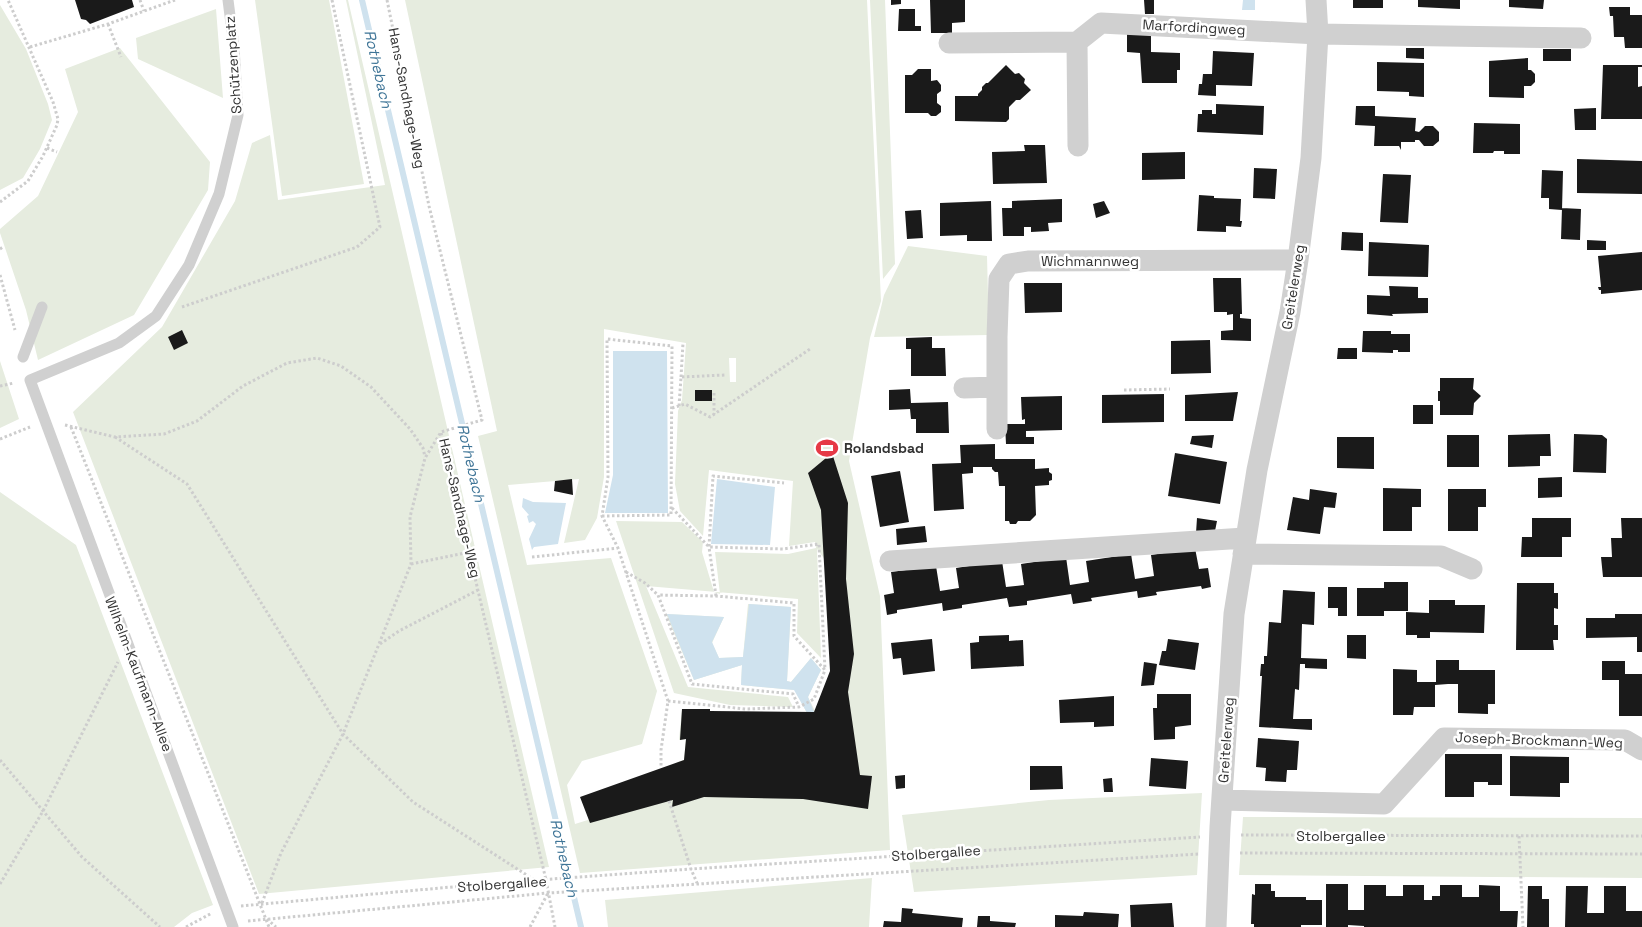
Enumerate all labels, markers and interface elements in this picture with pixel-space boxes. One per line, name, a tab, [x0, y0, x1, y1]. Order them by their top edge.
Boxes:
street label: Schützenplatz	[221, 15, 245, 115]
street label: Marfordingweg	[1142, 15, 1246, 39]
street label: Hans-Sandhage-Weg	[385, 26, 429, 170]
water label: Rothebach	[360, 28, 397, 111]
street label: Greitelerweg	[1277, 243, 1309, 331]
street label: Wichmannweg	[1041, 252, 1139, 270]
water label: Rothebach	[453, 422, 490, 505]
sports icon: Rolandsbad	[814, 435, 840, 461]
street label: Hans-Sandhage-Weg	[435, 436, 485, 580]
place label: Rolandsbad	[844, 439, 924, 457]
street label: Wilhelm-Kaufmann-Allee	[101, 594, 177, 754]
street label: Greitelerweg	[1214, 697, 1238, 783]
street label: Joseph-Brockmann-Weg	[1455, 728, 1623, 752]
water label: Rothebach	[546, 817, 583, 900]
street label: Stolbergallee	[1296, 827, 1386, 845]
street label: Stolbergallee	[891, 841, 981, 865]
street label: Stolbergallee	[457, 872, 547, 896]

